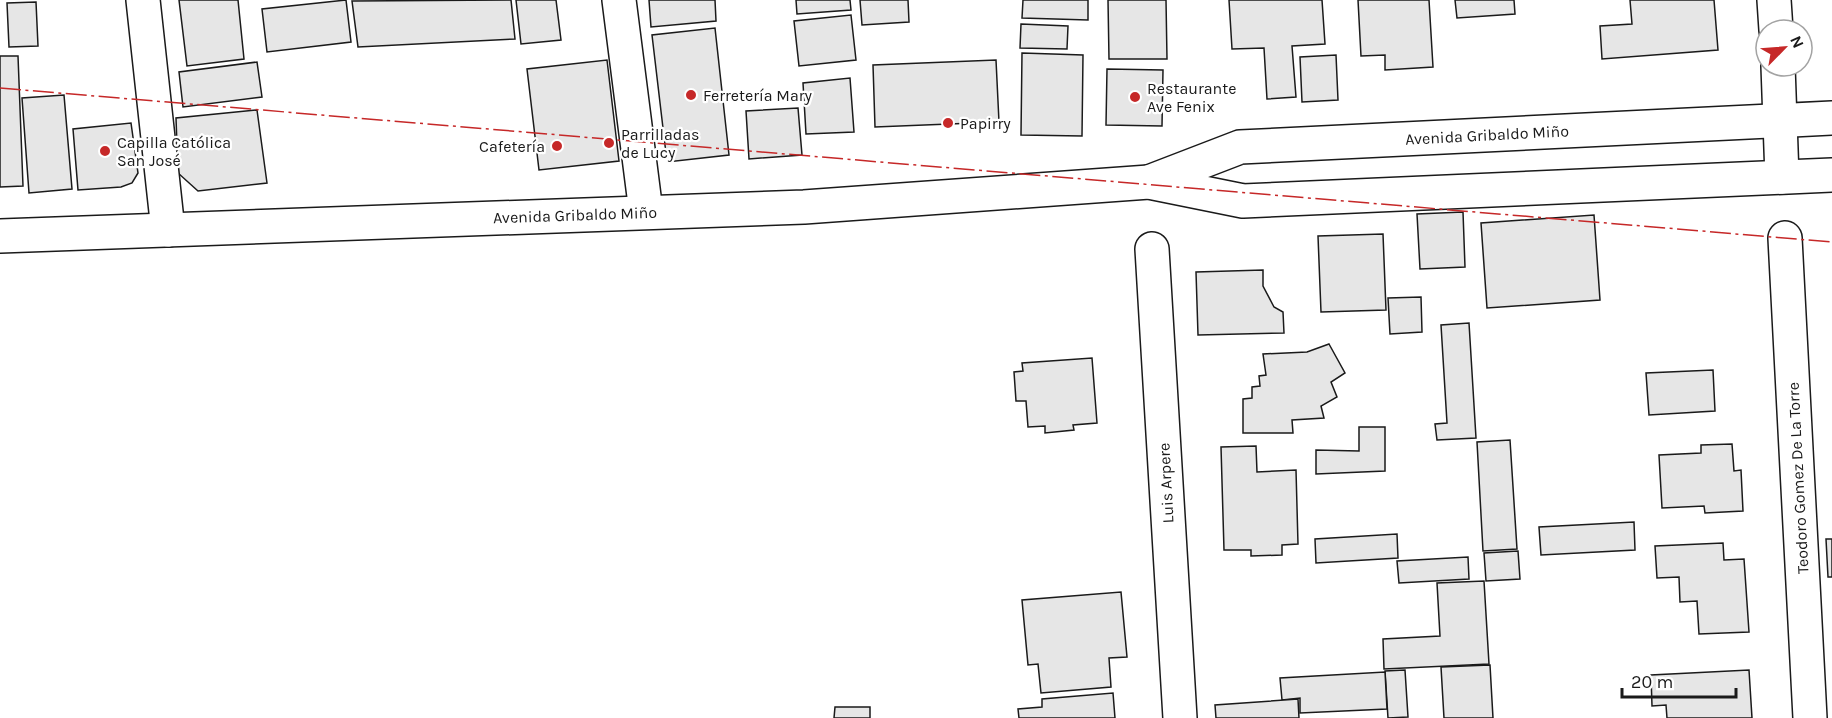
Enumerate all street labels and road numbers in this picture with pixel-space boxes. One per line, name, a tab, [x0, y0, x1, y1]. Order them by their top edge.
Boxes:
street label: Avenida Gribaldo Miño	[1405, 121, 1569, 149]
street label: Avenida Gribaldo Miño	[493, 203, 657, 227]
street label: Teodoro Gomez De La Torre	[1783, 382, 1813, 574]
street label: Luis Arpere	[1154, 442, 1178, 524]

